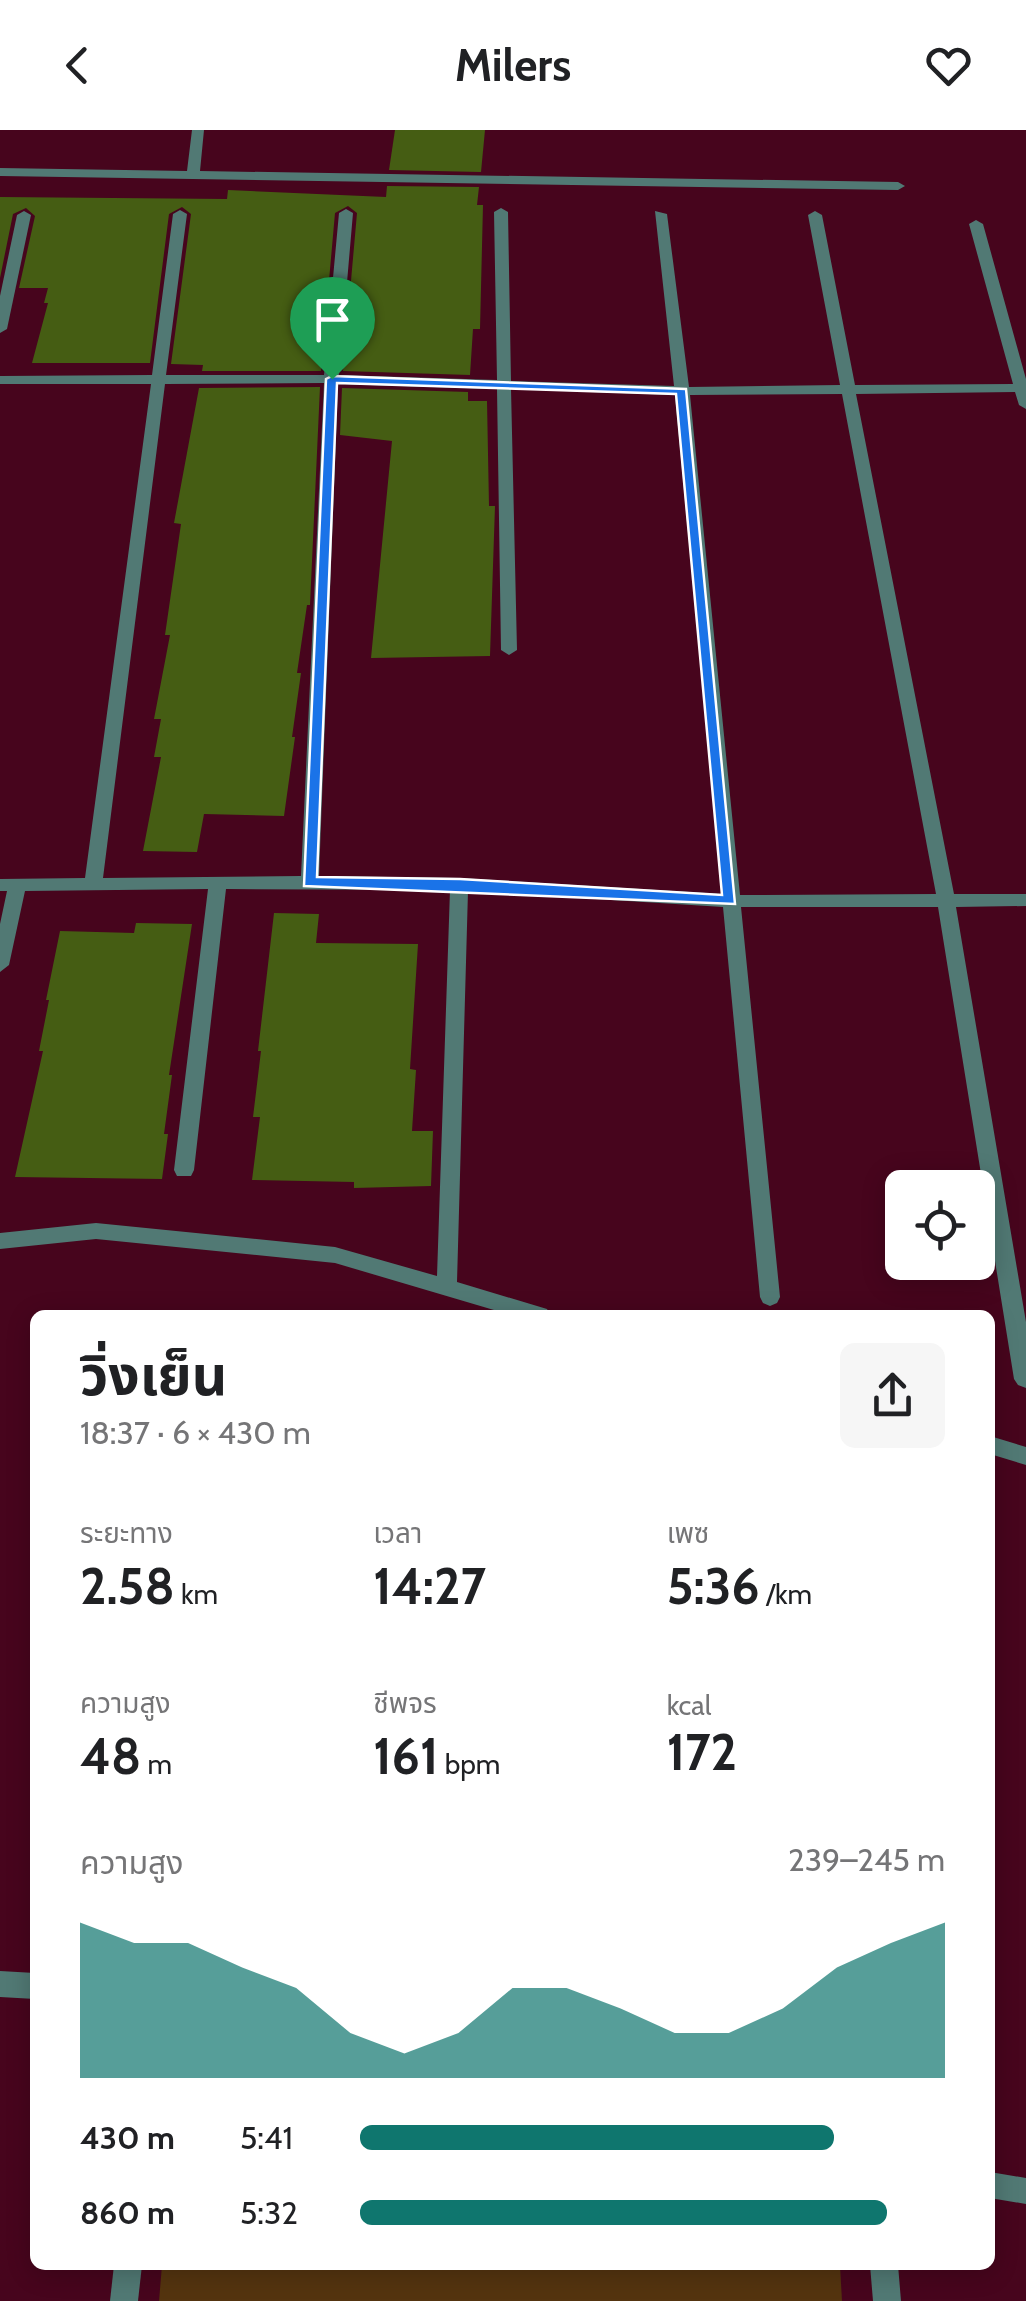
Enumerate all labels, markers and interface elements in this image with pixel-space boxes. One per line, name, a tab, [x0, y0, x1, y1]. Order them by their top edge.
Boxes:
icon: back	[50, 38, 105, 93]
text: Milers	[455, 38, 571, 92]
icon: heart	[921, 38, 976, 93]
pin	[290, 277, 375, 380]
icon: arrive	[305, 292, 360, 347]
map controls	[885, 1170, 995, 1280]
button: locate	[885, 1170, 995, 1280]
text: วิ่งเย็น	[80, 1342, 227, 1409]
button: share	[840, 1343, 945, 1448]
text: 18:37 · 6 × 430 m	[80, 1413, 311, 1452]
text: ระยะทาง	[80, 1516, 173, 1550]
text: เวลา	[373, 1516, 422, 1550]
text: เพซ	[667, 1516, 709, 1550]
text: 2.58	[80, 1556, 175, 1617]
text: 14:27	[373, 1556, 486, 1617]
text: 5:36	[667, 1556, 760, 1617]
text: km	[175, 1577, 218, 1611]
text: /km	[760, 1577, 812, 1611]
text: ความสูง	[80, 1686, 171, 1720]
text: ชีพจร	[373, 1686, 437, 1720]
text: kcal	[667, 1688, 711, 1722]
text: 172	[667, 1722, 737, 1783]
text: 48	[80, 1726, 141, 1787]
text: 161	[373, 1726, 438, 1787]
text: m	[141, 1747, 172, 1781]
text: bpm	[438, 1747, 500, 1781]
text: 239–245 m	[788, 1840, 945, 1879]
text: ความสูง	[80, 1843, 184, 1882]
text: 430 m	[80, 2118, 175, 2157]
text: 5:41	[240, 2118, 293, 2157]
text: 860 m	[80, 2193, 175, 2232]
text: 5:32	[240, 2193, 298, 2232]

